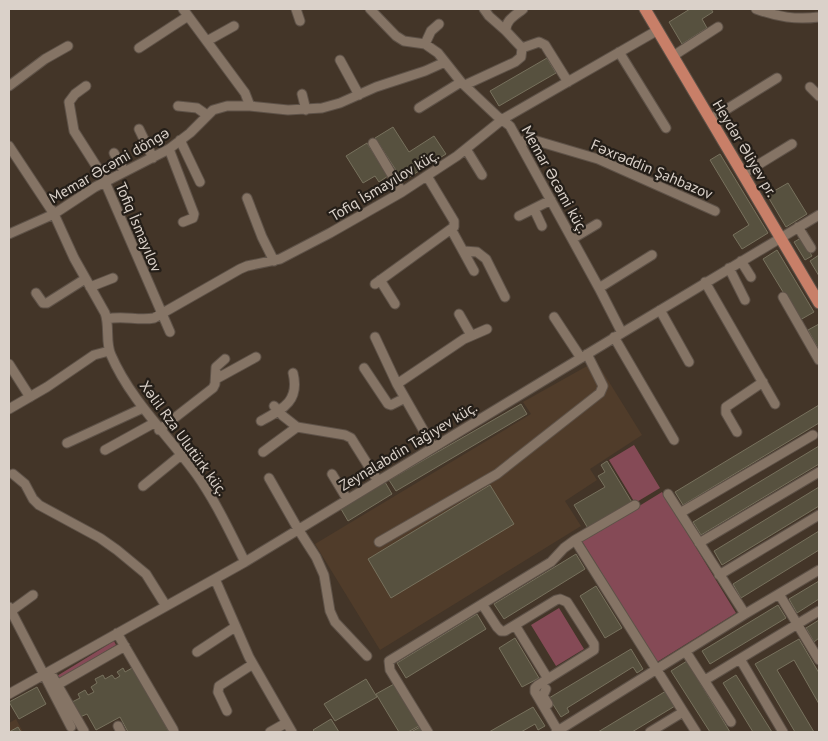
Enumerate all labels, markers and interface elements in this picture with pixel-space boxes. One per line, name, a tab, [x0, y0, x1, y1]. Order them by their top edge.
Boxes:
street label: Heydər Əliyev pr.	[709, 96, 781, 200]
street label: Memar Əcəmi küç.	[518, 122, 592, 236]
street label: Memar Əcəmi döngə	[46, 123, 172, 207]
street label: Fəxrəddin Şahbazov	[588, 135, 716, 204]
street label: Tofiq İsmayılov küç.	[326, 145, 442, 225]
street label: Tofiq İsmayılov	[112, 179, 167, 275]
street label: Xəlil Rza Ulutürk küç.	[136, 377, 232, 499]
street label: Zeynalabdin Tağıyev küç.	[336, 397, 480, 495]

